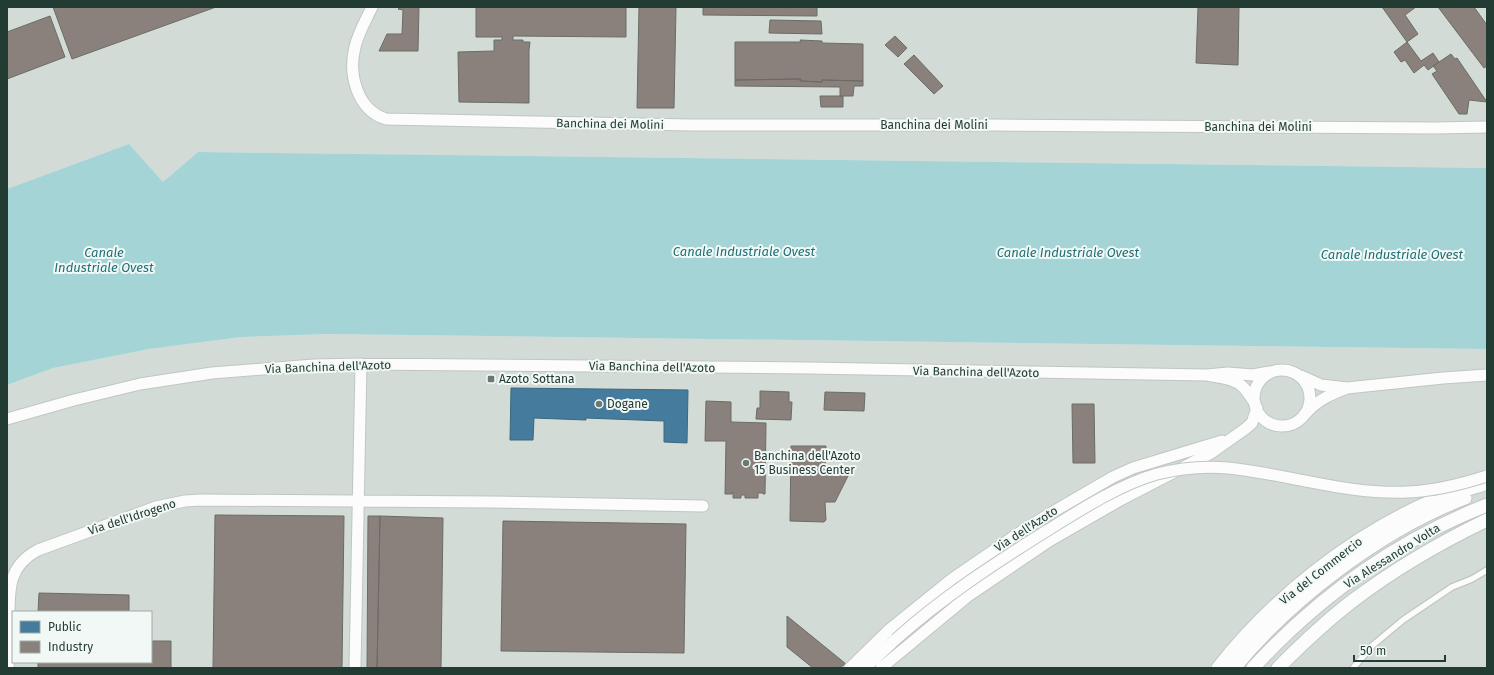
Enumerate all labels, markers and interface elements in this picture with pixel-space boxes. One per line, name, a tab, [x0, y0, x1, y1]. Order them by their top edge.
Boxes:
street label: Banchina dei Molini	[556, 116, 664, 132]
street label: Banchina dei Molini	[880, 118, 988, 132]
street label: Banchina dei Molini	[1204, 120, 1312, 134]
water label: Canale Industriale Ovest	[673, 244, 816, 259]
water label: Canale Industriale Ovest	[54, 245, 154, 275]
water label: Canale Industriale Ovest	[997, 245, 1140, 260]
water label: Canale Industriale Ovest	[1321, 247, 1464, 262]
street label: Via Banchina dell'Azoto	[265, 358, 391, 376]
street label: Via Banchina dell'Azoto	[589, 359, 715, 375]
street label: Via Banchina dell'Azoto	[913, 364, 1039, 380]
place label: Azoto Sottana	[499, 372, 575, 386]
marker: Azoto Sottana	[486, 374, 496, 384]
place label: Dogane	[607, 397, 648, 411]
marker: Dogane	[594, 399, 604, 409]
place label: Banchina dell'Azoto 15 Business Center	[754, 449, 861, 477]
marker: Banchina dell'Azoto 15 Business Center	[741, 458, 751, 468]
street label: Via dell'Idrogeno	[86, 496, 178, 538]
street label: Via dell'Azoto	[992, 503, 1060, 555]
street label: Via Alessandro Volta	[1341, 521, 1443, 591]
street label: Via del Commercio	[1277, 534, 1365, 608]
legend	[12, 611, 152, 663]
text: Public	[48, 620, 82, 634]
scale bar	[1354, 637, 1445, 663]
text: Industry	[48, 640, 93, 654]
text: 50 m	[1360, 644, 1386, 658]

